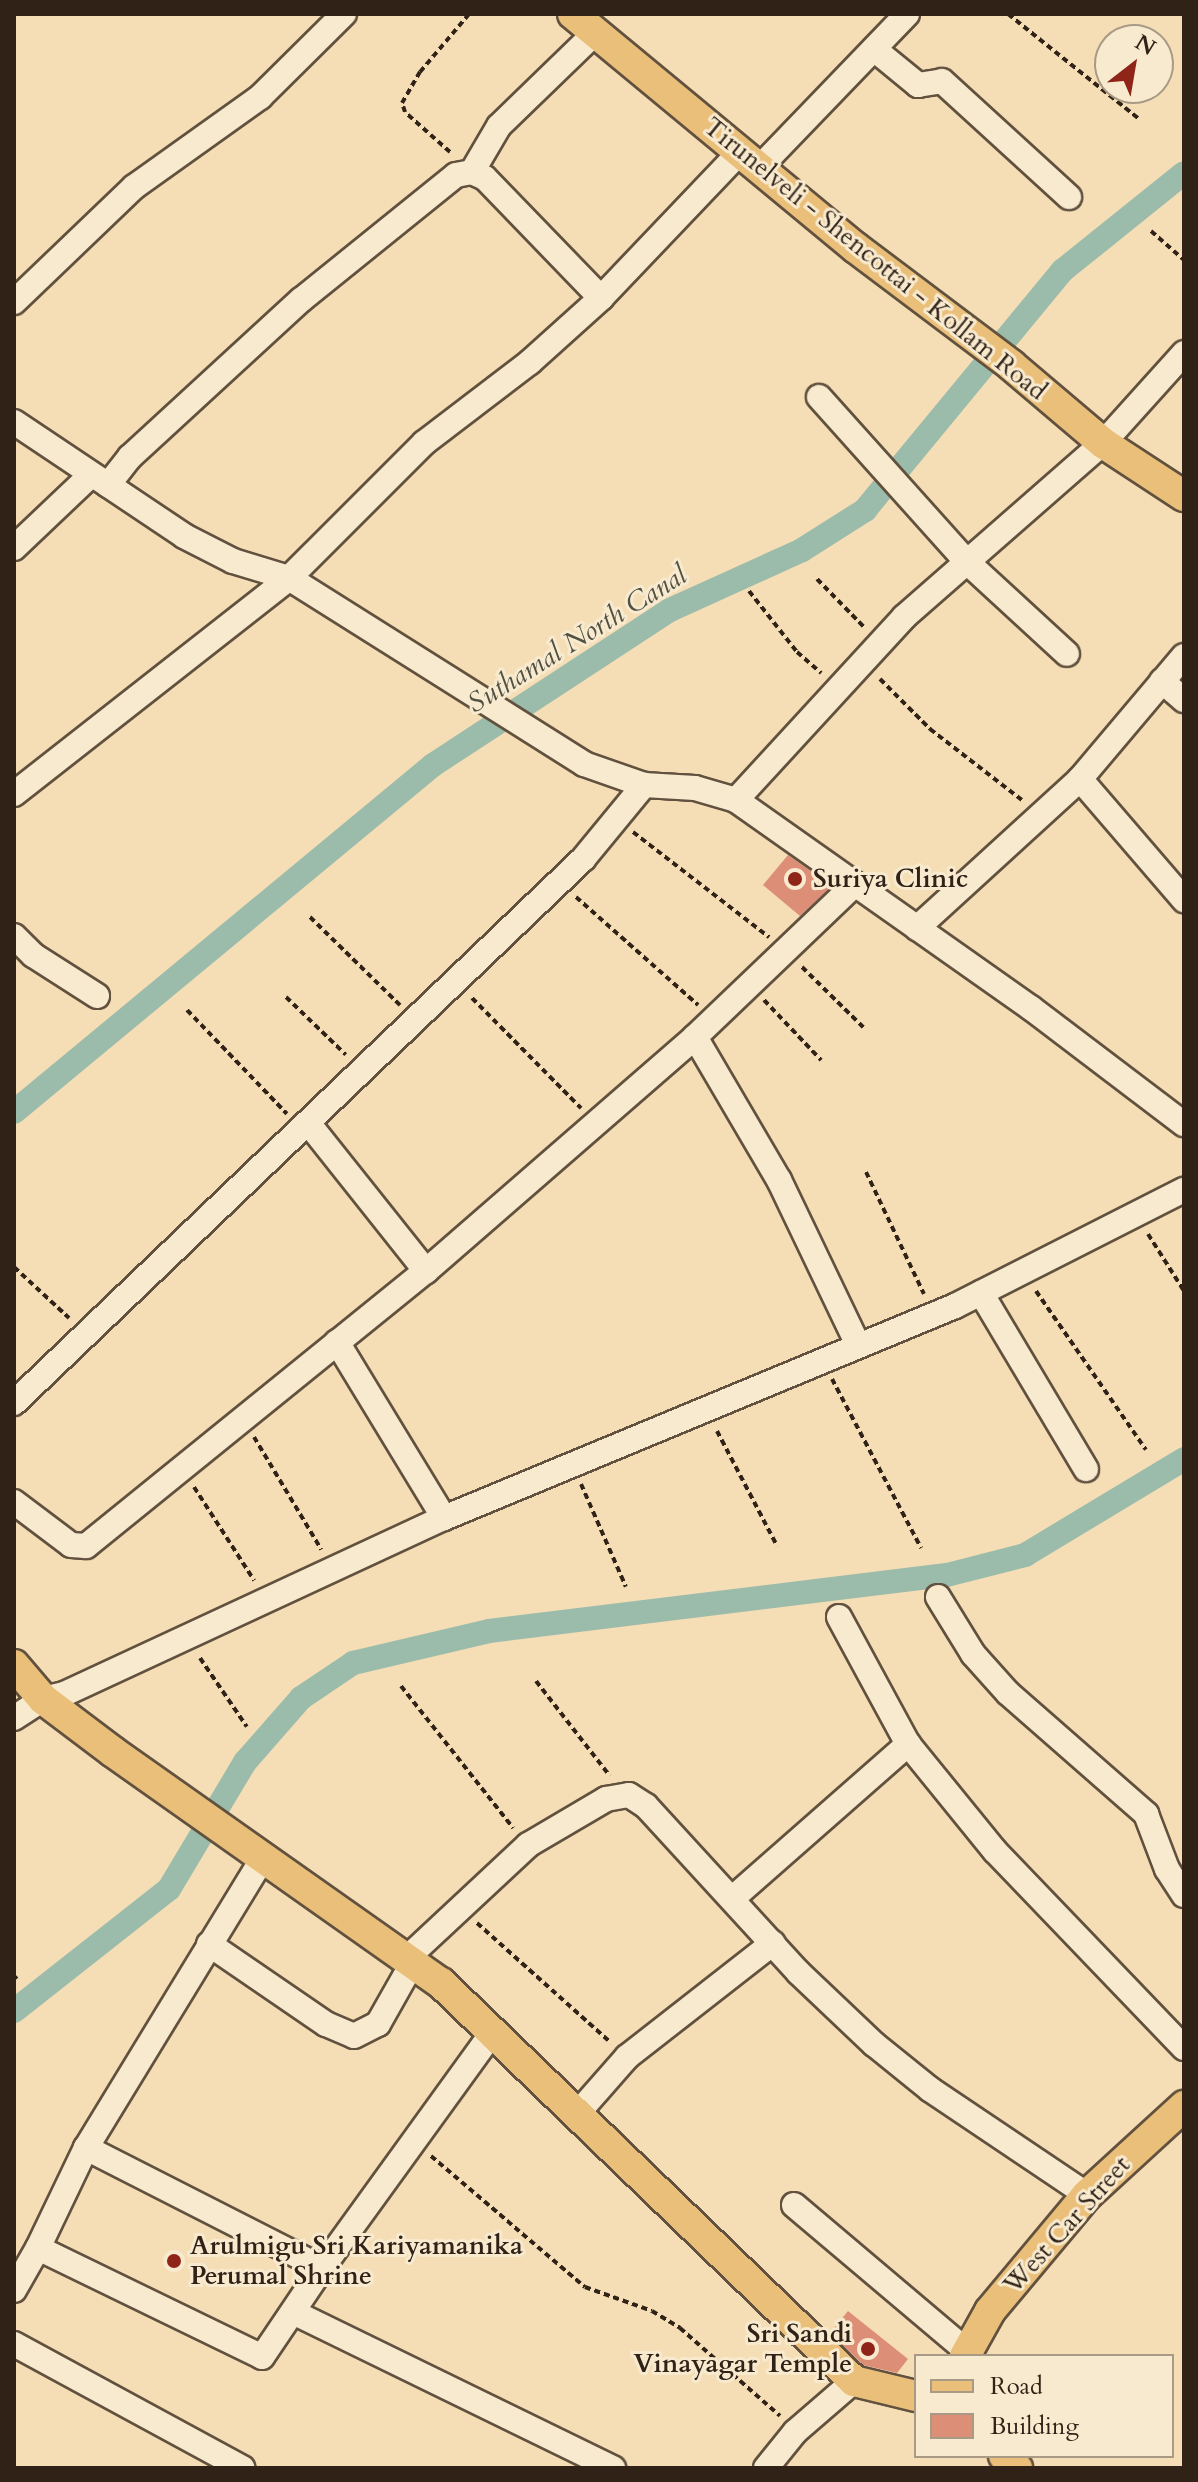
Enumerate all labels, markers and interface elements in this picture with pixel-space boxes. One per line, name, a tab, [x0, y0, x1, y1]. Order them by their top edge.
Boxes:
north arrow	[1094, 24, 1174, 104]
text: N	[1129, 27, 1161, 63]
street label: Tirunelveli - Shencottai - Kollam Road	[697, 111, 1053, 407]
water label: Suthamal North Canal	[461, 558, 693, 720]
place label: Suriya Clinic	[813, 863, 968, 895]
marker: Suriya Clinic	[784, 868, 806, 890]
street label: West Car Street	[997, 2150, 1137, 2300]
place label: Arulmigu Sri Kariyamanika Perumal Shrine	[190, 2230, 523, 2292]
marker: Arulmigu Sri Kariyamanika Perumal Shrine	[165, 2252, 183, 2270]
place label: Sri Sandi Vinayagar Temple	[634, 2318, 852, 2380]
marker: Sri Sandi Vinayagar Temple	[859, 2340, 877, 2358]
legend	[914, 2354, 1174, 2458]
text: Road	[990, 2370, 1043, 2403]
text: Building	[990, 2410, 1079, 2443]

